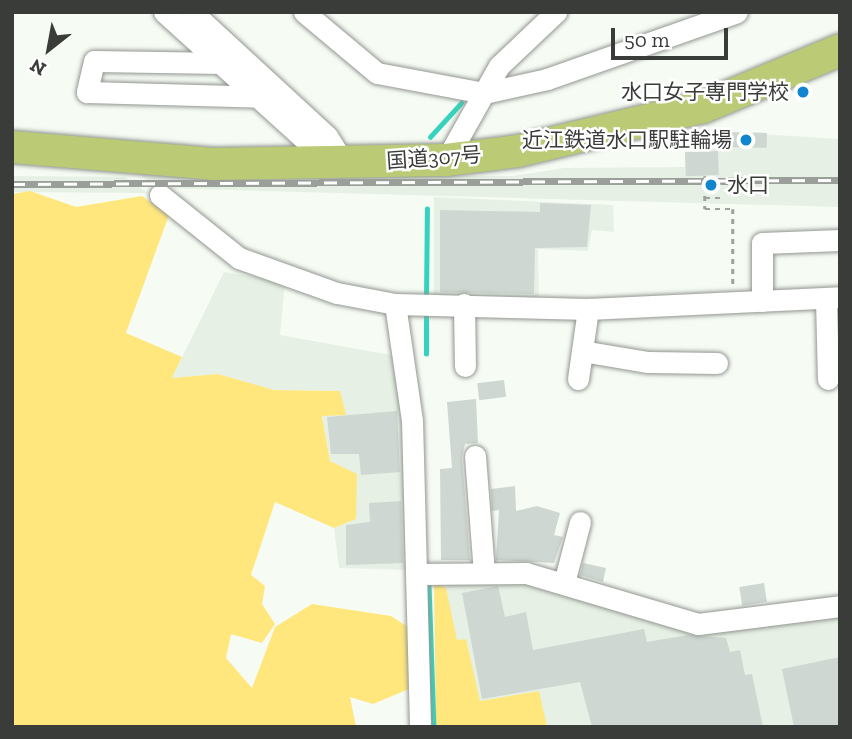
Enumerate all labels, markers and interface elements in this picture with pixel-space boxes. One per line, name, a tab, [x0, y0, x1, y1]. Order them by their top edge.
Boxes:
north arrow	[14, 14, 84, 84]
scale bar	[614, 14, 731, 58]
text: 50 m	[624, 27, 670, 52]
text: N	[26, 54, 50, 81]
place label: 水口女子専門学校	[621, 79, 789, 105]
marker: 水口女子専門学校	[795, 84, 811, 100]
place label: 近江鉄道水口駅駐輪場	[522, 127, 732, 153]
marker: 近江鉄道水口駅駐輪場	[738, 132, 754, 148]
street label: 国道307号	[386, 142, 482, 174]
place label: 水口	[727, 172, 769, 198]
marker: 水口	[701, 175, 721, 195]

